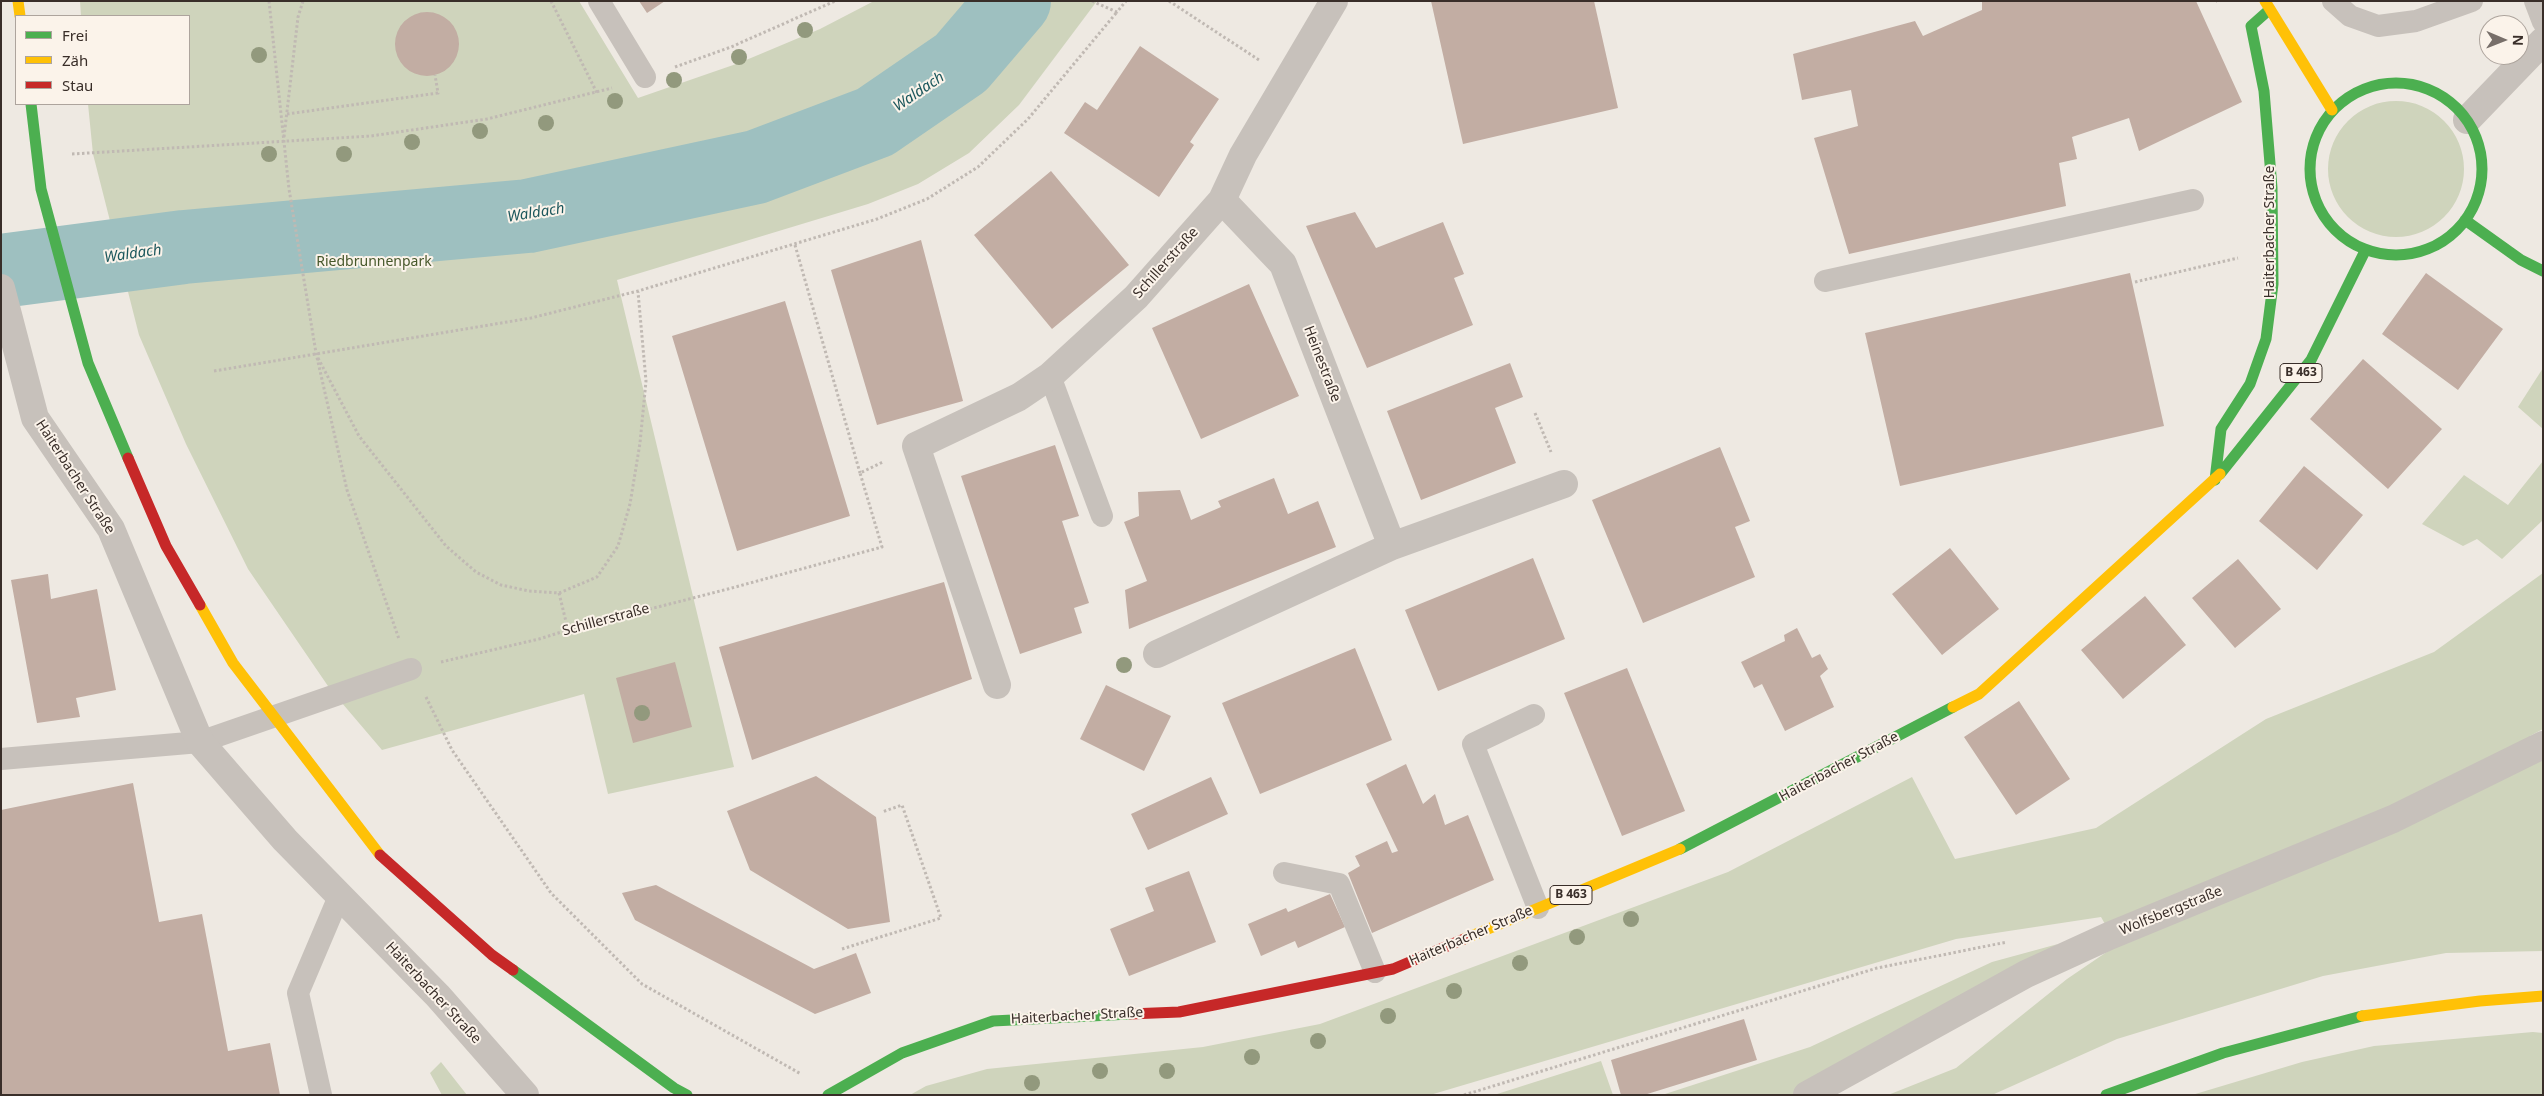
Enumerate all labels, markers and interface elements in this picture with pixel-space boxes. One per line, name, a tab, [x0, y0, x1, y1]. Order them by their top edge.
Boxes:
legend	[15, 15, 190, 105]
north arrow	[2479, 15, 2529, 65]
text: Frei	[62, 25, 88, 45]
text: N	[2509, 34, 2528, 46]
text: Zäh	[62, 50, 88, 70]
water label: Waldach	[890, 68, 948, 116]
text: Stau	[62, 75, 93, 95]
street label: Haiterbacher Straße	[2262, 166, 2278, 298]
water label: Waldach	[506, 200, 566, 226]
street label: Schillerstraße	[1130, 224, 1202, 302]
water label: Waldach	[103, 241, 163, 267]
park label: Riedbrunnenpark	[316, 254, 432, 270]
street label: Heinestraße	[1300, 324, 1344, 404]
road number: B 463	[2280, 363, 2322, 382]
street label: Haiterbacher Straße	[32, 417, 118, 537]
street label: Schillerstraße	[561, 600, 651, 640]
street label: Haiterbacher Straße	[1777, 728, 1901, 806]
street label: Wolfsbergstraße	[2117, 883, 2225, 939]
road number: B 463	[1550, 886, 1592, 904]
street label: Haiterbacher Straße	[1407, 902, 1535, 970]
street label: Haiterbacher Straße	[382, 939, 484, 1047]
street label: Haiterbacher Straße	[1010, 1004, 1144, 1028]

